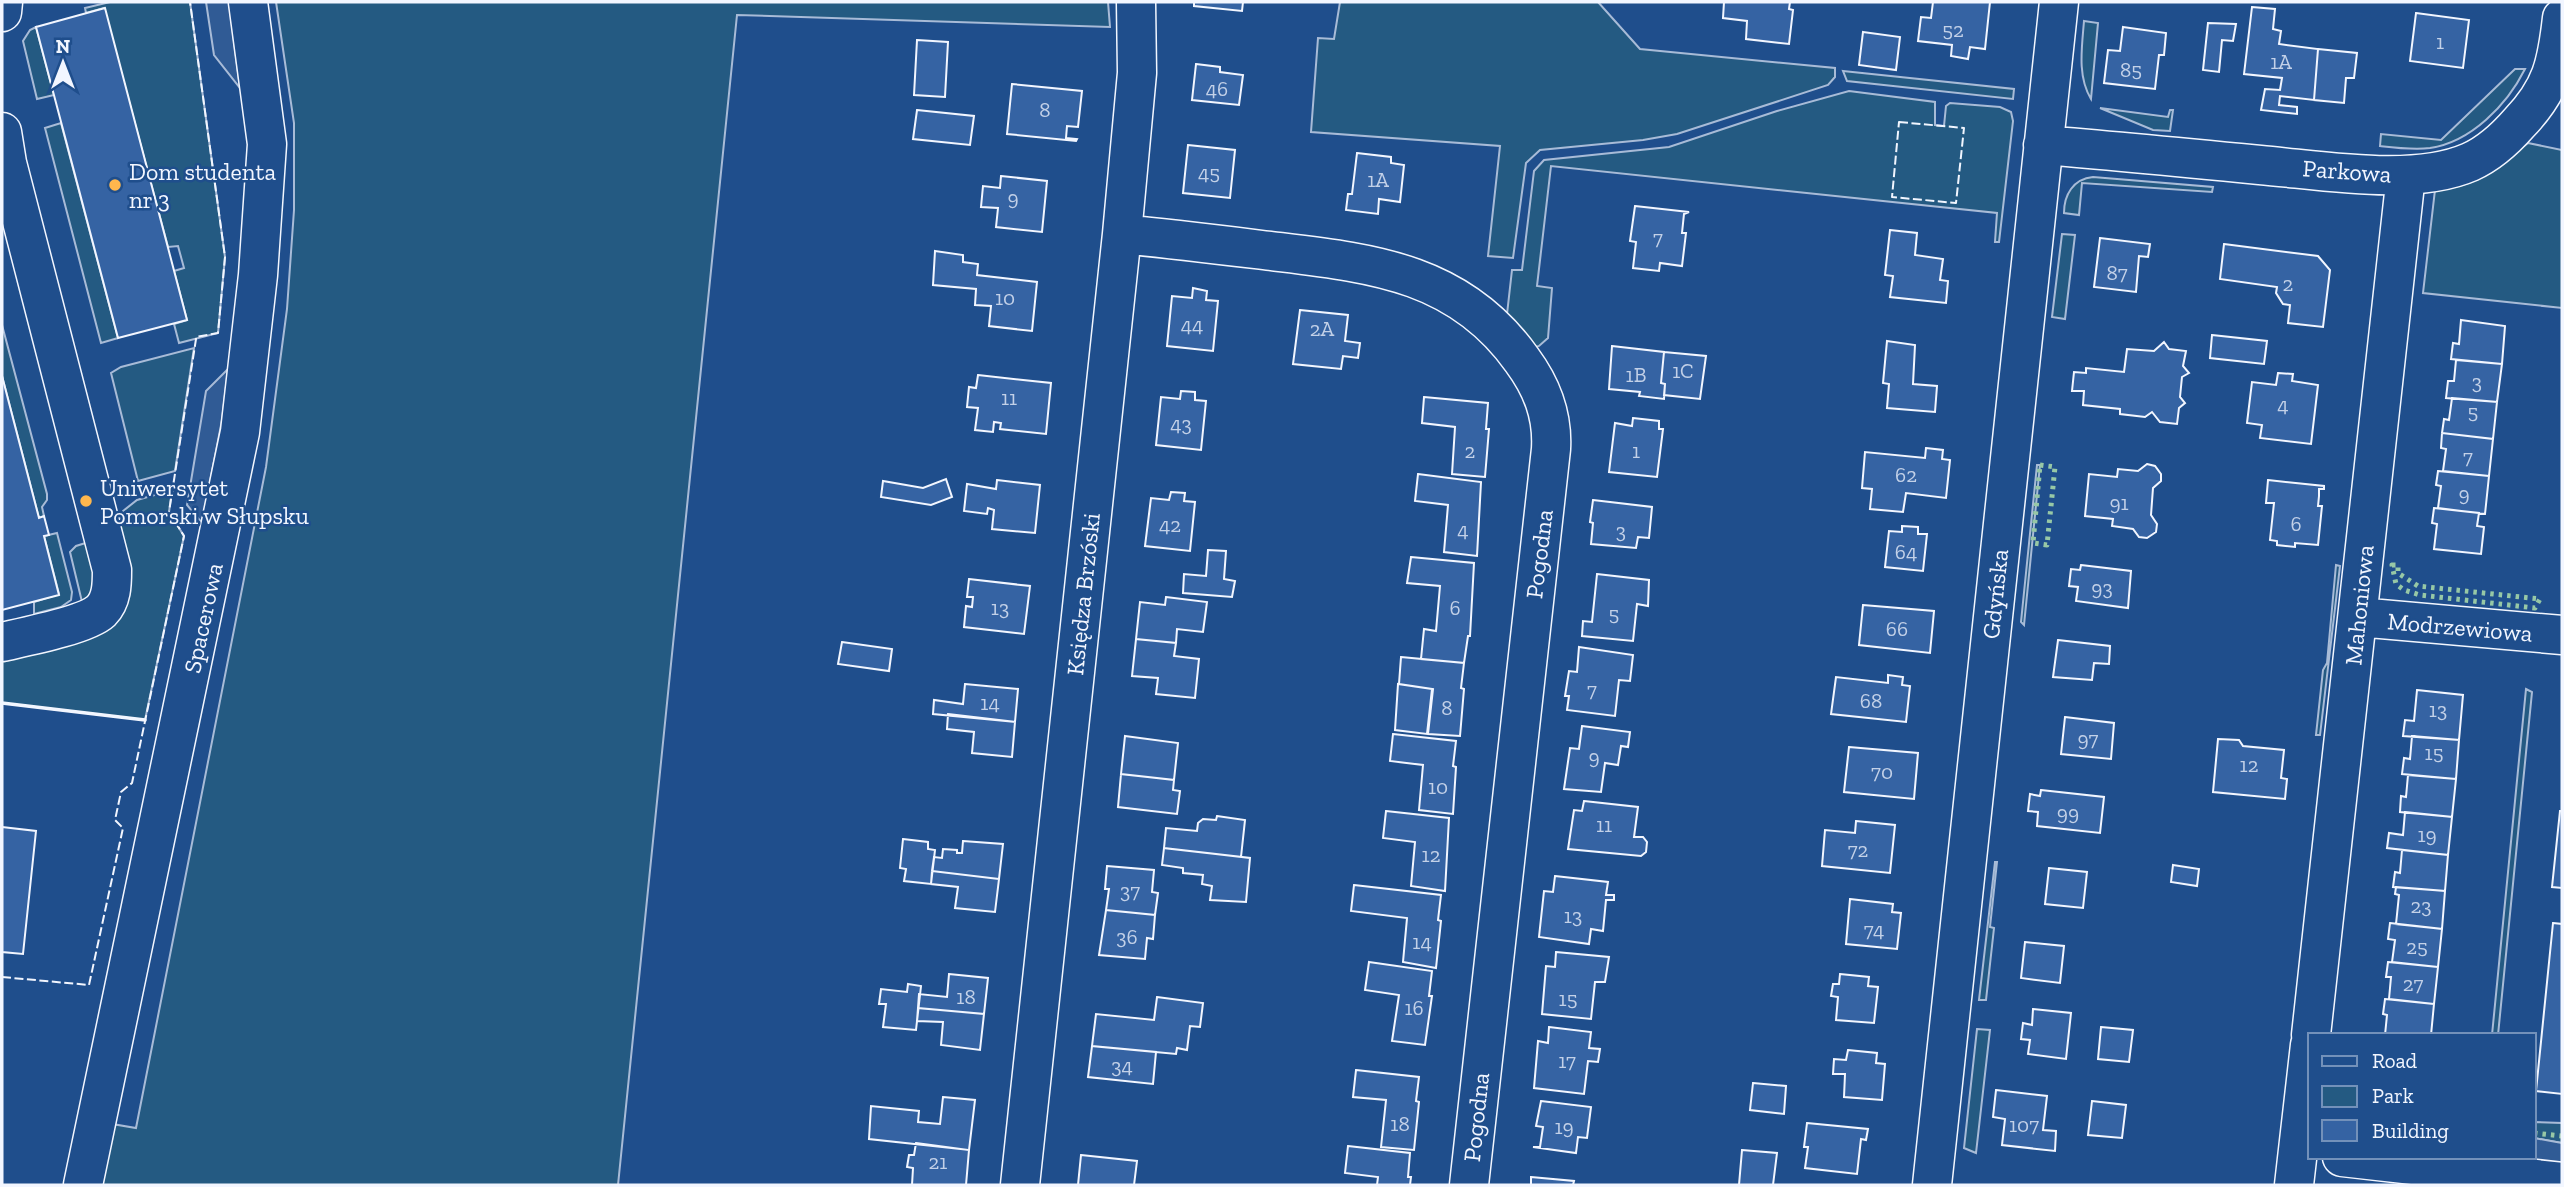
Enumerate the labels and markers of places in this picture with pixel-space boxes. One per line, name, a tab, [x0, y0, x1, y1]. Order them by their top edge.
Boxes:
place label: Dom studenta nr 3	[129, 157, 276, 214]
marker: Dom studenta nr 3	[107, 177, 123, 193]
place label: Uniwersytet Pomorski w Słupsku	[100, 473, 310, 530]
marker: Uniwersytet Pomorski w Słupsku	[78, 493, 94, 509]

